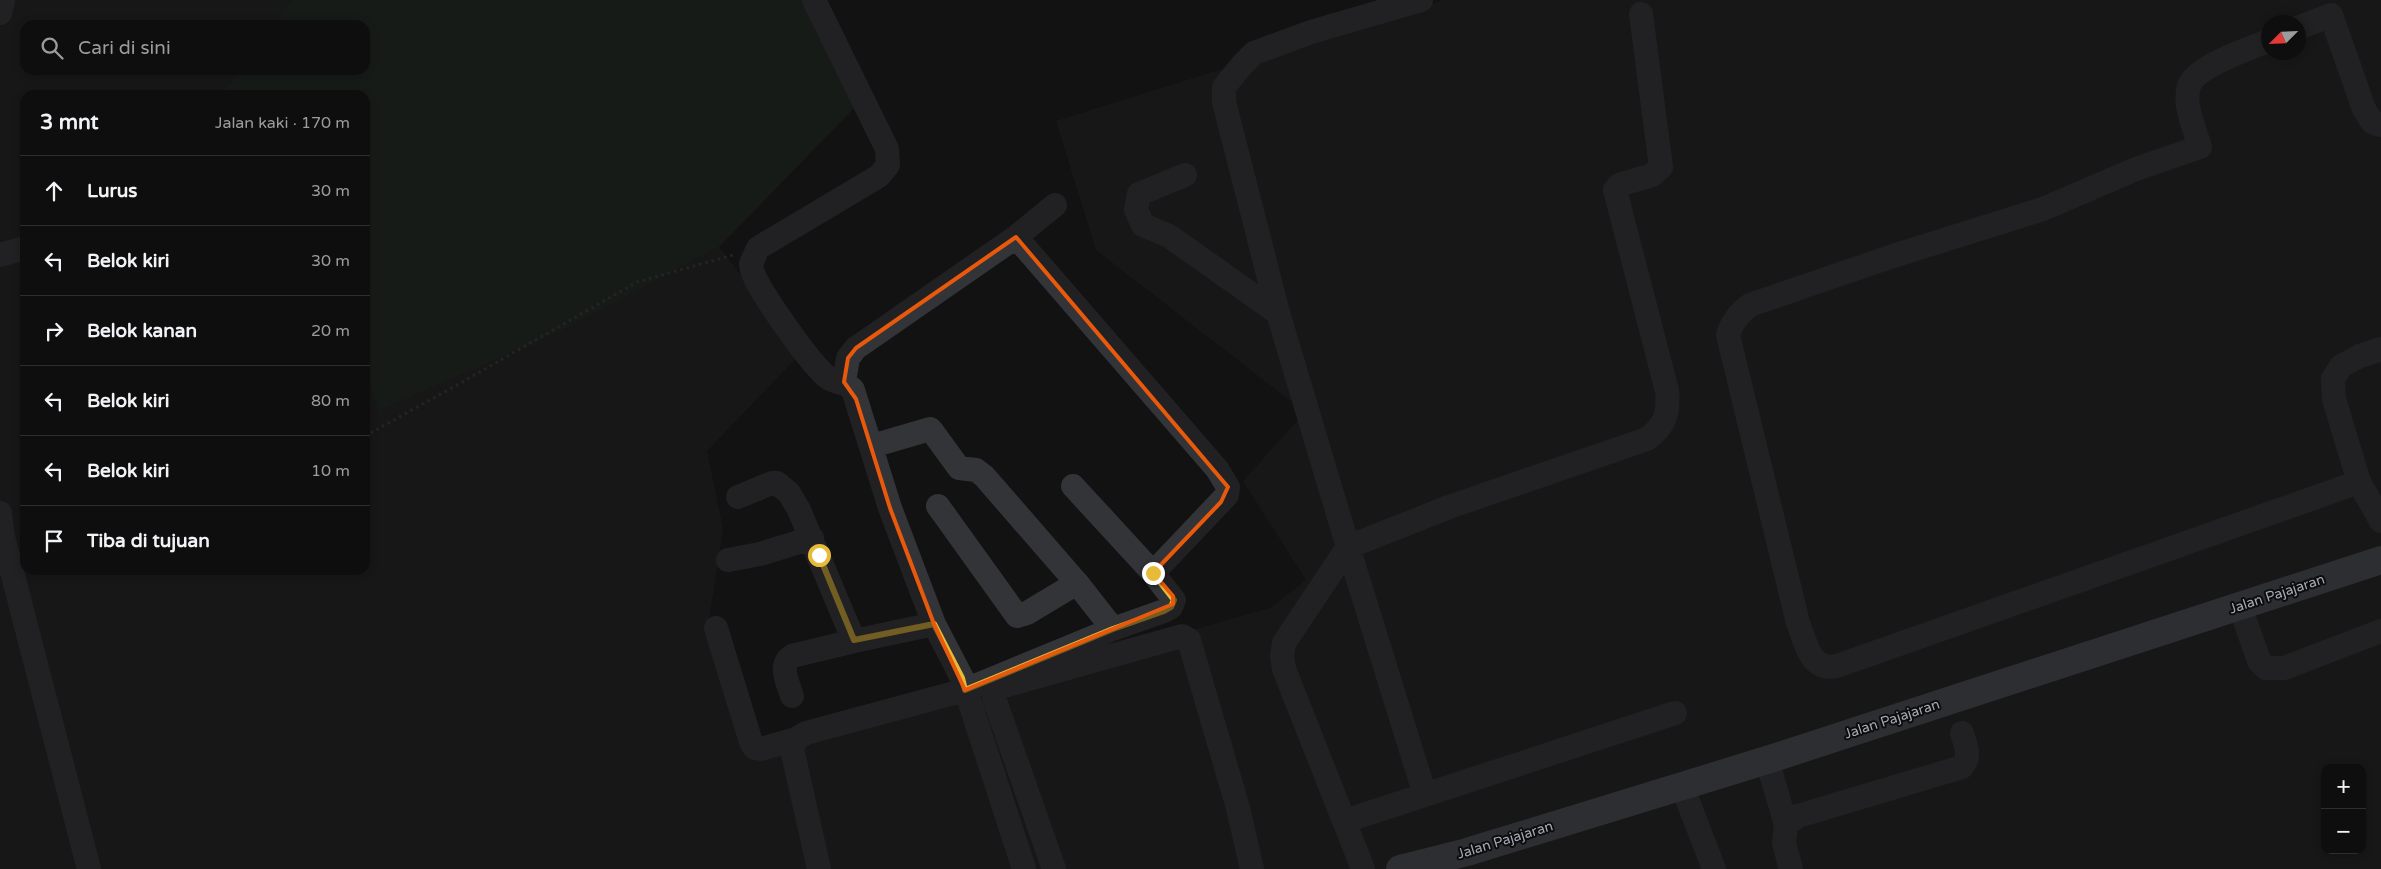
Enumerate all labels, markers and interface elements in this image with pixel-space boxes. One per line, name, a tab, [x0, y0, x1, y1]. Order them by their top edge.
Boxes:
north arrow	[2261, 15, 2306, 60]
search box	[20, 20, 370, 75]
icon: search	[38, 34, 66, 62]
text: Cari di sini	[78, 37, 171, 59]
text: 3 mnt	[40, 110, 99, 135]
text: Jalan kaki · 170 m	[215, 113, 350, 133]
icon: ahead	[40, 177, 68, 205]
text: Lurus	[87, 180, 137, 202]
text: 30 m	[311, 181, 350, 201]
icon: left	[40, 247, 68, 275]
text: Belok kiri	[87, 250, 170, 272]
text: 30 m	[311, 251, 350, 271]
icon: right	[40, 317, 68, 345]
text: Belok kanan	[87, 320, 197, 342]
text: 20 m	[311, 321, 350, 341]
icon: left	[40, 387, 68, 415]
text: Belok kiri	[87, 390, 170, 412]
text: 80 m	[311, 391, 350, 411]
icon: left	[40, 457, 68, 485]
text: Belok kiri	[87, 460, 170, 482]
text: 10 m	[311, 461, 350, 481]
icon: arrive	[40, 527, 68, 555]
text: Tiba di tujuan	[87, 530, 210, 552]
route start	[808, 544, 831, 567]
route end	[1142, 562, 1165, 585]
street label: Jalan Pajajaran	[2227, 571, 2327, 617]
street label: Jalan Pajajaran	[1842, 696, 1942, 742]
map controls	[2321, 764, 2366, 854]
button: +	[2321, 764, 2366, 809]
button: −	[2321, 809, 2366, 854]
street label: Jalan Pajajaran	[1455, 817, 1555, 863]

